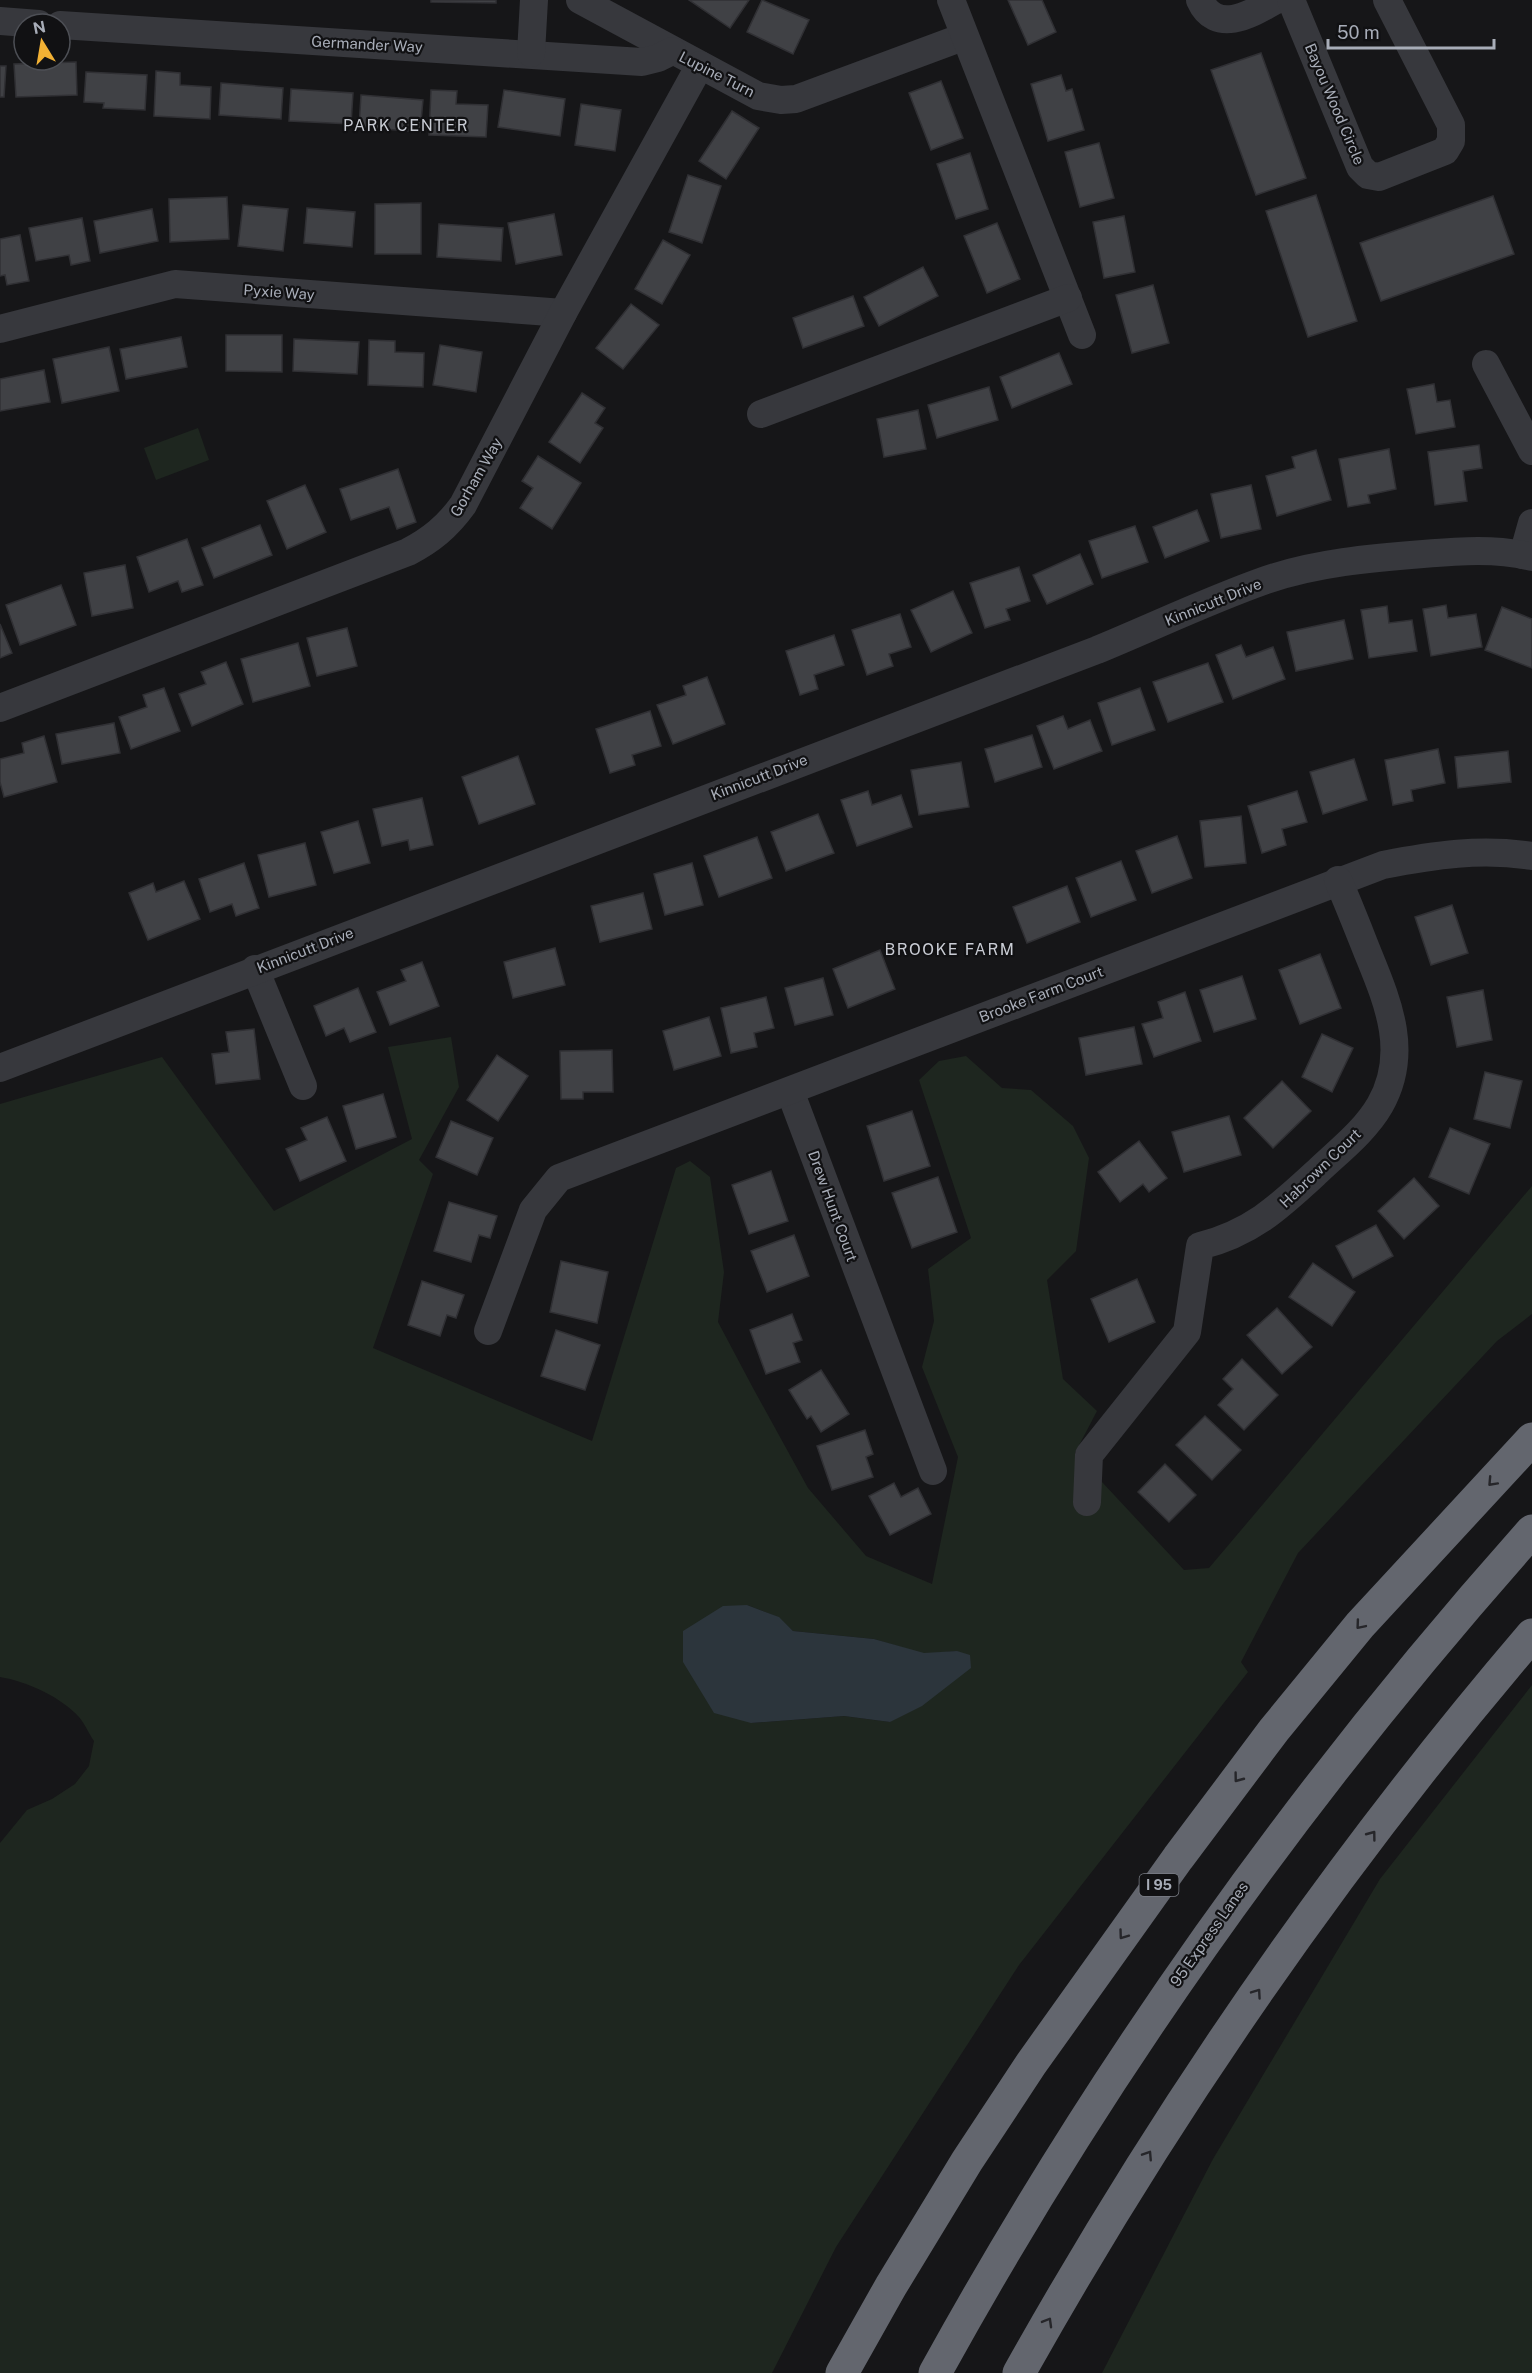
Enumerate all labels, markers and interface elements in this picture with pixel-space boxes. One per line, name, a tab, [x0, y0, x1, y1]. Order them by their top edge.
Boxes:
north arrow	[12, 12, 72, 72]
scale bar	[1328, 12, 1494, 50]
text: N	[31, 17, 47, 38]
text: 50 m	[1337, 22, 1380, 43]
street label: Germander Way	[311, 33, 423, 55]
street label: Bayou Wood Circle	[1302, 41, 1368, 167]
street label: Lupine Turn	[676, 48, 758, 100]
district label: PARK CENTER	[343, 116, 469, 135]
street label: Pyxie Way	[243, 281, 315, 303]
street label: Gorham Way	[447, 435, 505, 519]
street label: Kinnicutt Drive	[1162, 575, 1264, 629]
street label: Kinnicutt Drive	[708, 751, 810, 803]
street label: Kinnicutt Drive	[254, 924, 356, 976]
district label: BROOKE FARM	[885, 940, 1015, 959]
street label: Brooke Farm Court	[977, 962, 1106, 1025]
street label: Habrown Court	[1276, 1125, 1364, 1211]
street label: Drew Hunt Court	[805, 1148, 861, 1264]
one-way arrow	[1488, 1475, 1499, 1486]
one-way arrow	[1356, 1618, 1367, 1629]
one-way arrow	[1235, 1771, 1246, 1782]
one-way arrow	[1364, 1831, 1375, 1842]
road number: I 95	[1140, 1874, 1178, 1896]
street label: 95 Express Lanes	[1167, 1879, 1251, 1989]
one-way arrow	[1119, 1929, 1130, 1940]
one-way arrow	[1250, 1988, 1261, 1999]
one-way arrow	[1141, 2151, 1152, 2162]
one-way arrow	[1041, 2318, 1052, 2328]

